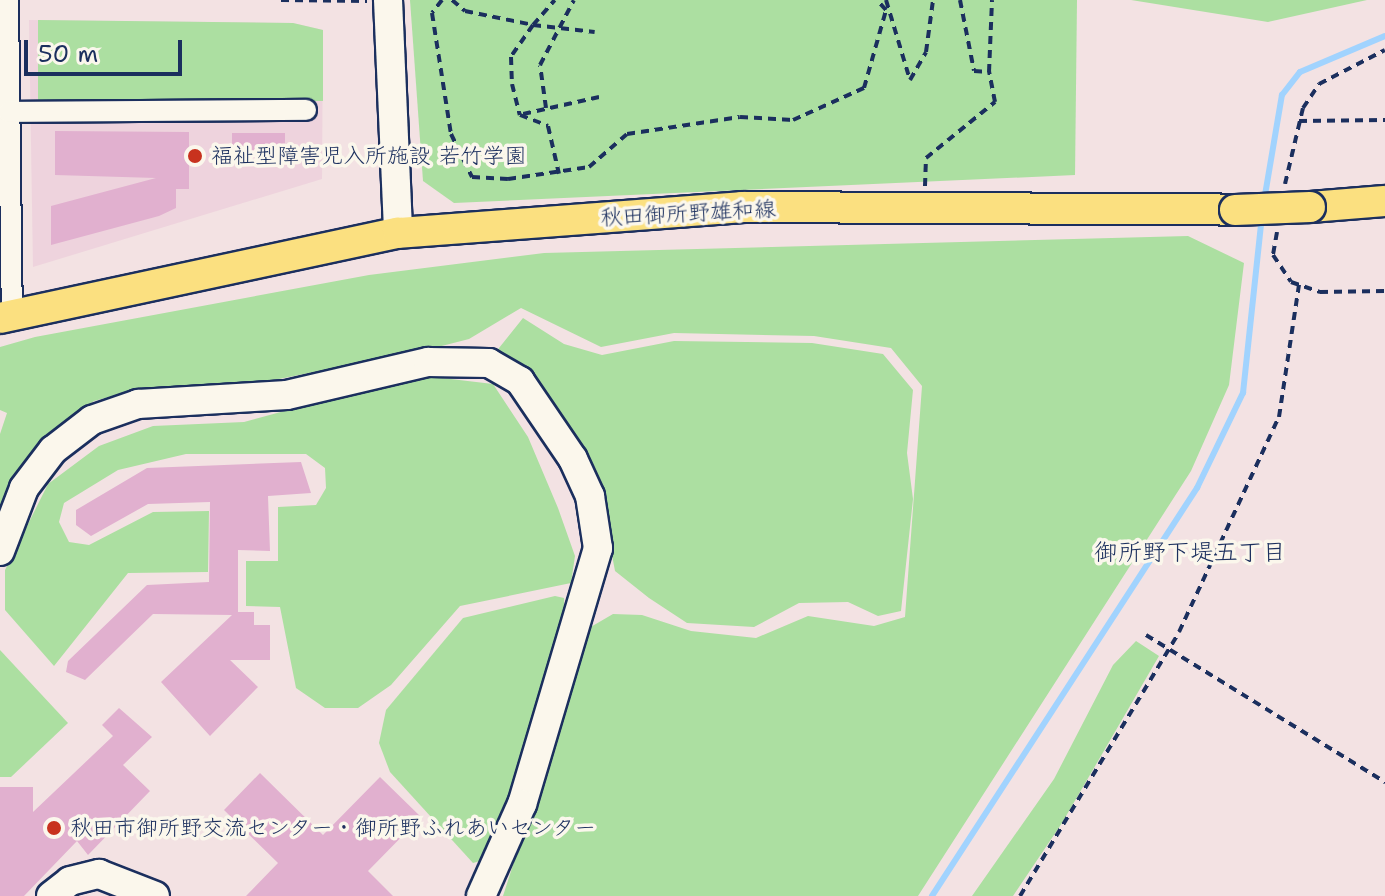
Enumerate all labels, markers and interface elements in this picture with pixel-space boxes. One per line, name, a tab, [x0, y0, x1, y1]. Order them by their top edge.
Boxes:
scale bar	[28, 24, 186, 74]
text: 50 m	[38, 38, 98, 70]
place label: 福祉型障害児入所施設 若竹学園	[211, 143, 527, 169]
marker: 福祉型障害児入所施設 若竹学園	[186, 147, 204, 165]
street label: 秋田御所野雄和線	[599, 195, 777, 231]
district label: 御所野下堤五丁目	[1094, 539, 1286, 567]
place label: 秋田市御所野交流センター・御所野ふれあいセンター	[70, 815, 598, 841]
marker: 秋田市御所野交流センター・御所野ふれあいセンター	[45, 819, 63, 837]

